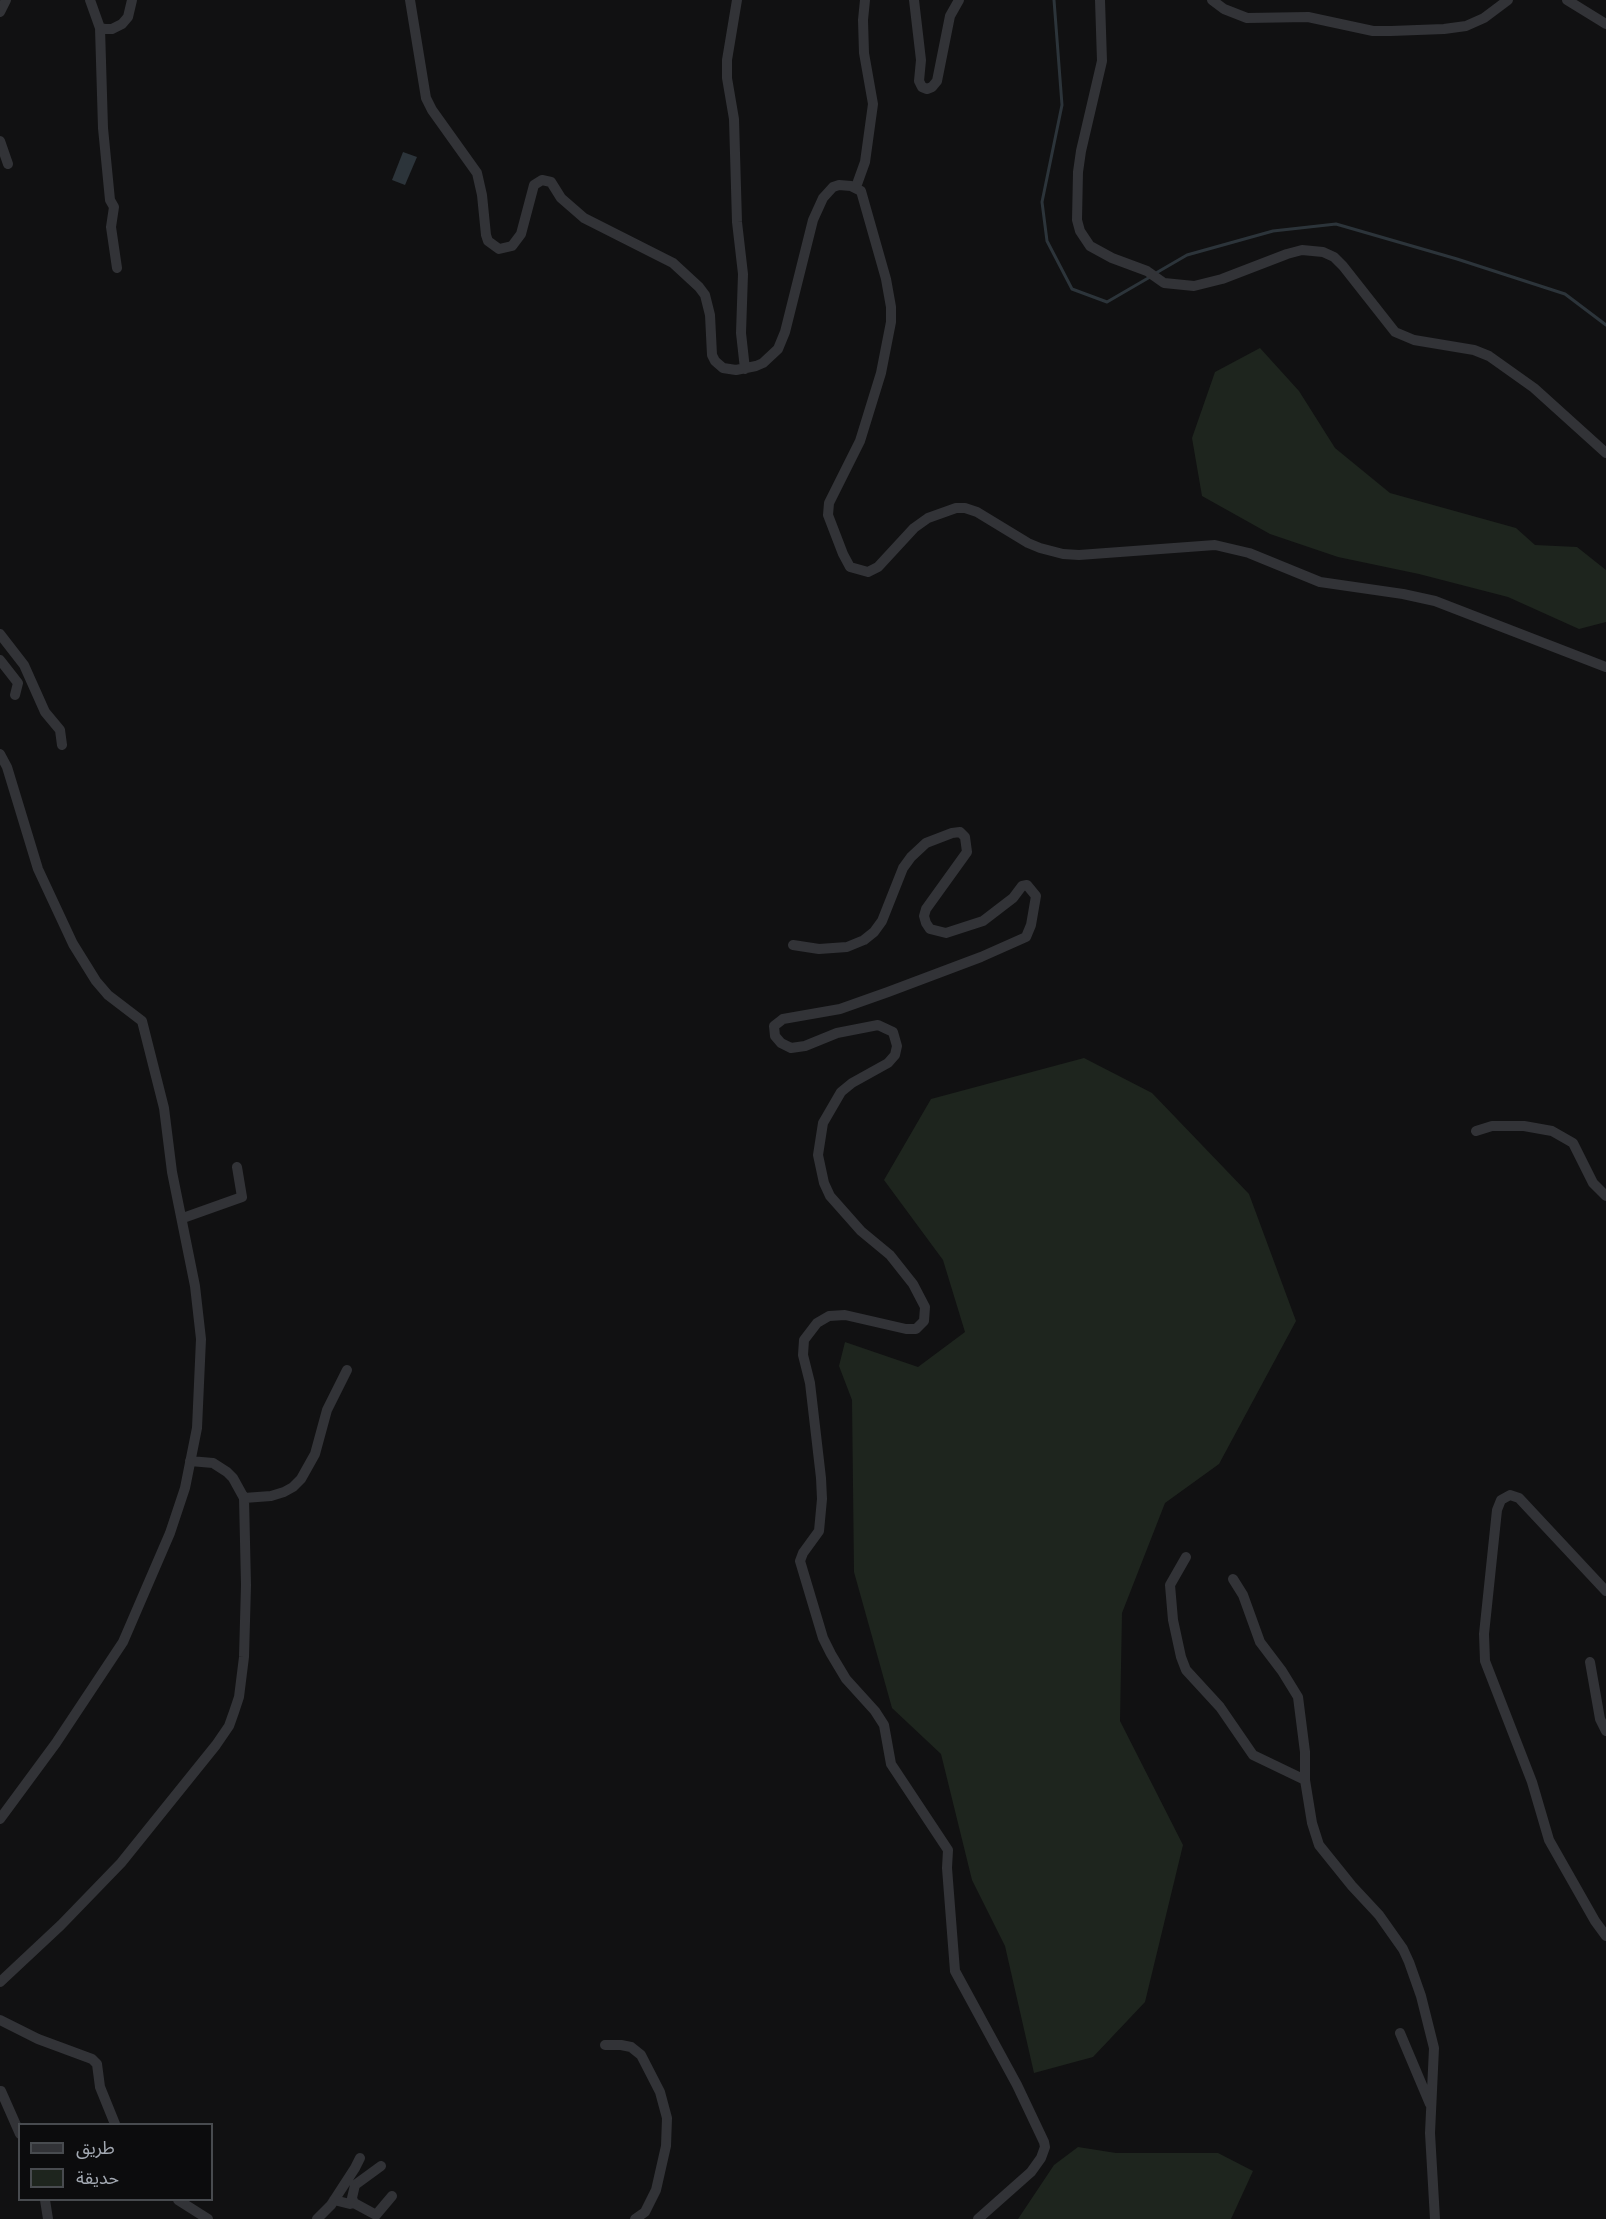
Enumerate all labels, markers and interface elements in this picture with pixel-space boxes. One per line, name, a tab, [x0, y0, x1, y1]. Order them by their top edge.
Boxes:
legend	[18, 2123, 213, 2201]
text: طريق	[76, 2137, 115, 2159]
text: حديقة	[76, 2167, 119, 2189]

